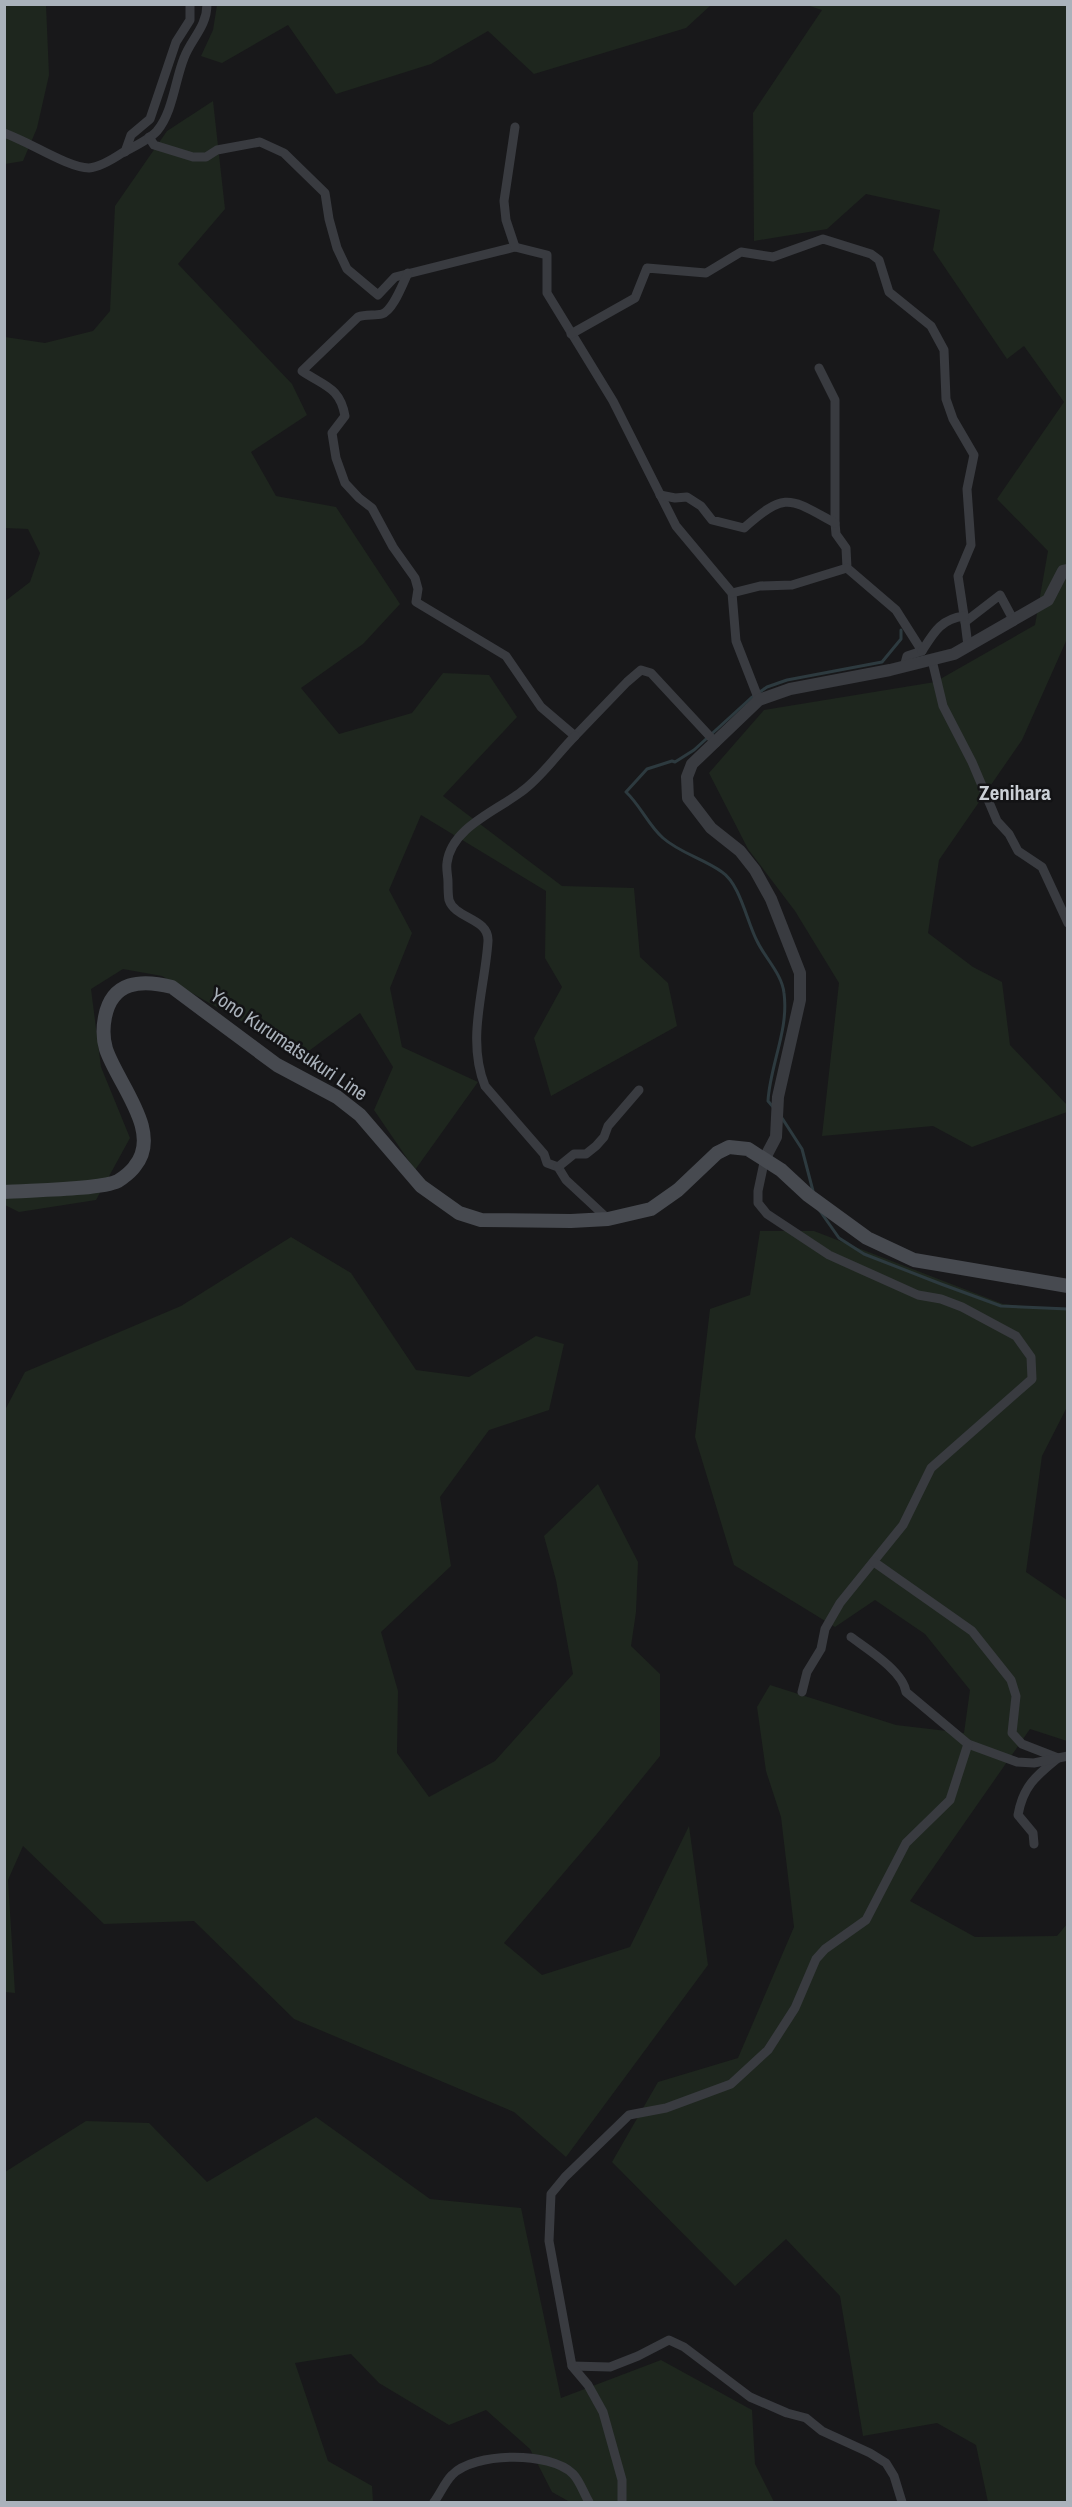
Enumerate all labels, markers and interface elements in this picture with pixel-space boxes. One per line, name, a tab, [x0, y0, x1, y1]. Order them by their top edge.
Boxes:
district label: Zenihara	[979, 778, 1051, 807]
street label: Yono Kurumatsukuri Line	[205, 981, 373, 1106]

